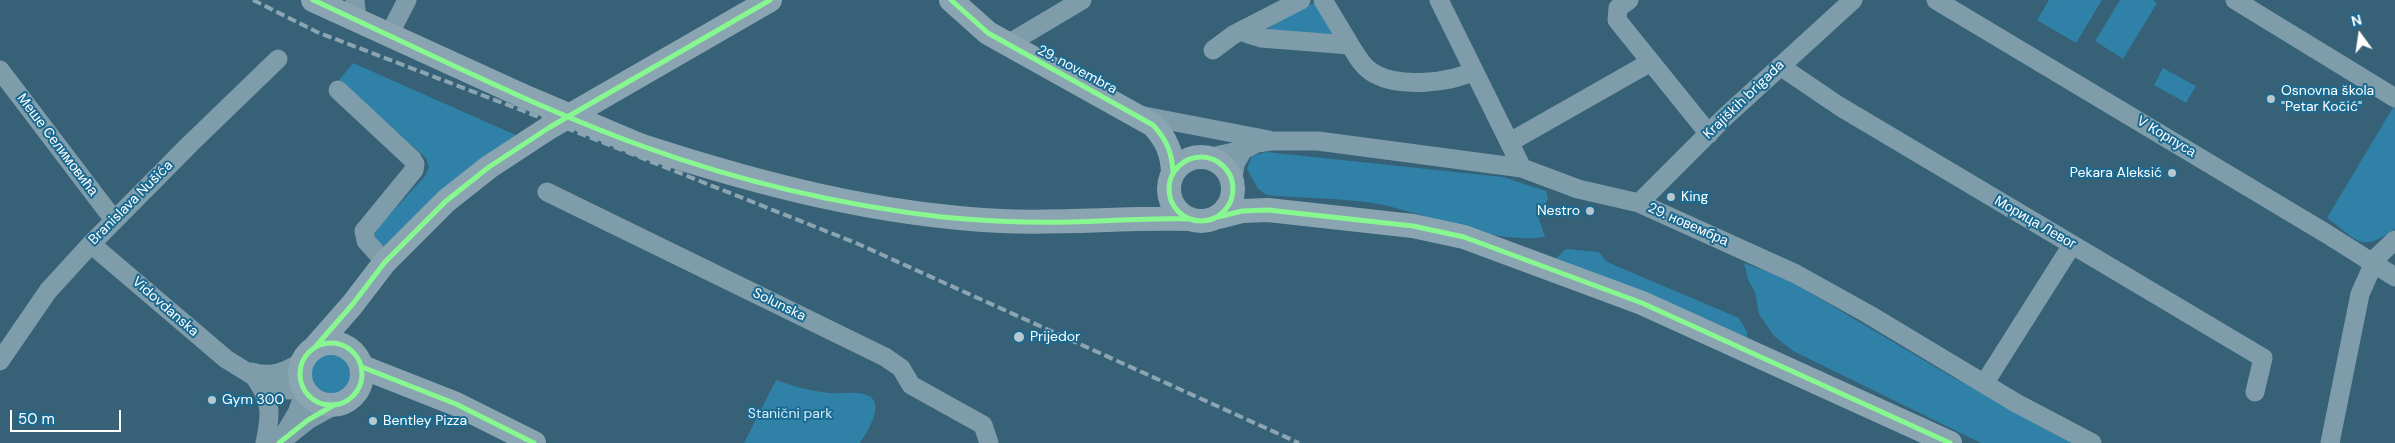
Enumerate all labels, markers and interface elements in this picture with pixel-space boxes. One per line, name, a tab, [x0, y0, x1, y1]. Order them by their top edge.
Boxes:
north arrow	[2335, 10, 2385, 60]
text: N	[2349, 10, 2364, 30]
street label: 29. novembra	[1034, 42, 1120, 98]
street label: Krajiških brigada	[1700, 57, 1788, 143]
place label: Osnovna škola "Petar Kočić"	[2281, 83, 2374, 115]
street label: Меше Селимовића	[13, 90, 101, 200]
marker: Osnovna škola "Petar Kočić"	[2265, 93, 2277, 105]
street label: V Корпуса	[2133, 113, 2199, 161]
street label: Branislava Nušića	[85, 157, 177, 249]
place label: Pekara Aleksić	[2070, 165, 2162, 181]
marker: Pekara Aleksić	[2166, 167, 2178, 179]
place label: King	[1681, 189, 1708, 205]
marker: King	[1665, 191, 1677, 203]
street label: Морица Левог	[1991, 193, 2079, 253]
street label: 29. новембра	[1645, 200, 1731, 250]
place label: Nestro	[1537, 203, 1580, 219]
marker: Nestro	[1584, 205, 1596, 217]
street label: Vidovdanska	[128, 274, 202, 340]
street label: Solunska	[750, 285, 808, 325]
place label: Prijedor	[1030, 329, 1080, 345]
marker: Prijedor	[1012, 330, 1026, 344]
place label: Gym 300	[222, 392, 284, 408]
marker: Gym 300	[206, 394, 218, 406]
scale bar	[12, 400, 124, 432]
park label: Stanični park	[748, 406, 832, 422]
text: 50 m	[18, 409, 55, 429]
place label: Bentley Pizza	[383, 413, 467, 429]
marker: Bentley Pizza	[367, 415, 379, 427]

